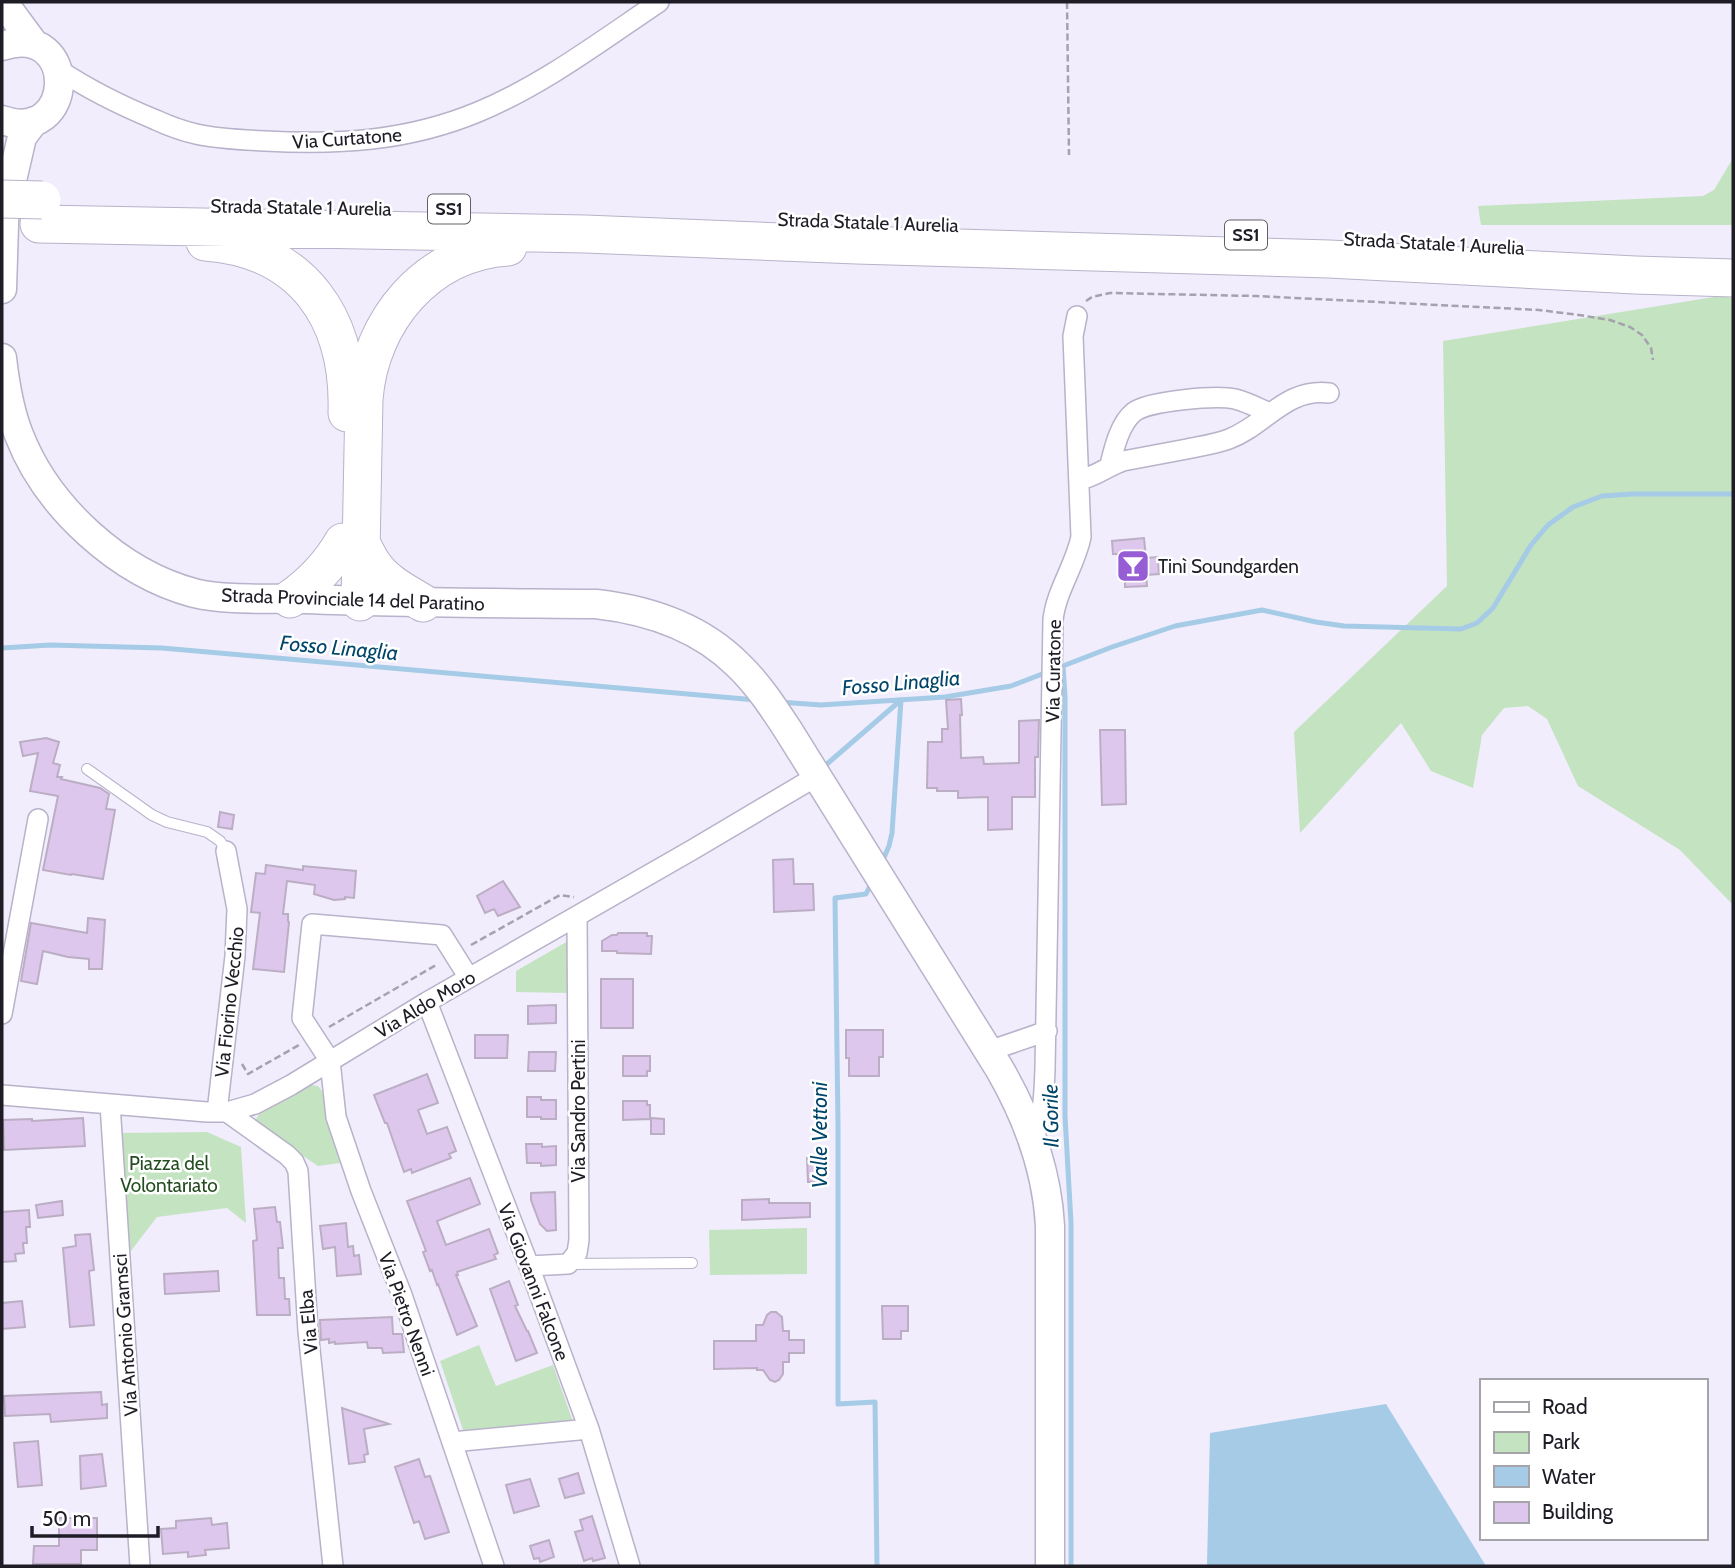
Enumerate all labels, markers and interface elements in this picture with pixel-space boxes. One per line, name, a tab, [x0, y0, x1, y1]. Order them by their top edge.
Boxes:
street label: Via Curtatone	[292, 123, 403, 154]
street label: Strada Statale 1 Aurelia	[210, 194, 392, 221]
road number: SS1	[428, 194, 470, 224]
street label: Strada Statale 1 Aurelia	[777, 208, 959, 237]
road number: SS1	[1225, 220, 1267, 249]
street label: Strada Statale 1 Aurelia	[1343, 227, 1525, 260]
bar icon: Tinì Soundgarden	[1114, 547, 1152, 585]
place label: Tinì Soundgarden	[1158, 555, 1299, 578]
street label: Strada Provinciale 14 del Paratino	[221, 583, 485, 616]
street label: Via Curatone	[1041, 619, 1066, 723]
water label: Fosso Linaglia	[279, 630, 399, 665]
water label: Fosso Linaglia	[841, 665, 961, 700]
street label: Via Fiorino Vecchio	[210, 925, 249, 1079]
street label: Via Aldo Moro	[371, 965, 480, 1043]
street label: Via Sandro Pertini	[567, 1039, 590, 1183]
water label: Valle Vettoni	[807, 1081, 832, 1188]
water label: Il Gorile	[1037, 1084, 1064, 1148]
park label: Piazza del Volontariato	[120, 1152, 218, 1197]
street label: Via Giovanni Falcone	[493, 1200, 574, 1364]
street label: Via Pietro Nenni	[374, 1249, 439, 1379]
street label: Via Antonio Gramsci	[108, 1253, 143, 1417]
street label: Via Elba	[294, 1289, 323, 1355]
legend	[1480, 1379, 1707, 1540]
text: Road	[1542, 1394, 1588, 1419]
text: Park	[1542, 1429, 1580, 1454]
text: Water	[1542, 1464, 1596, 1489]
scale bar	[32, 1494, 158, 1538]
text: Building	[1542, 1499, 1614, 1524]
text: 50 m	[42, 1506, 91, 1531]

